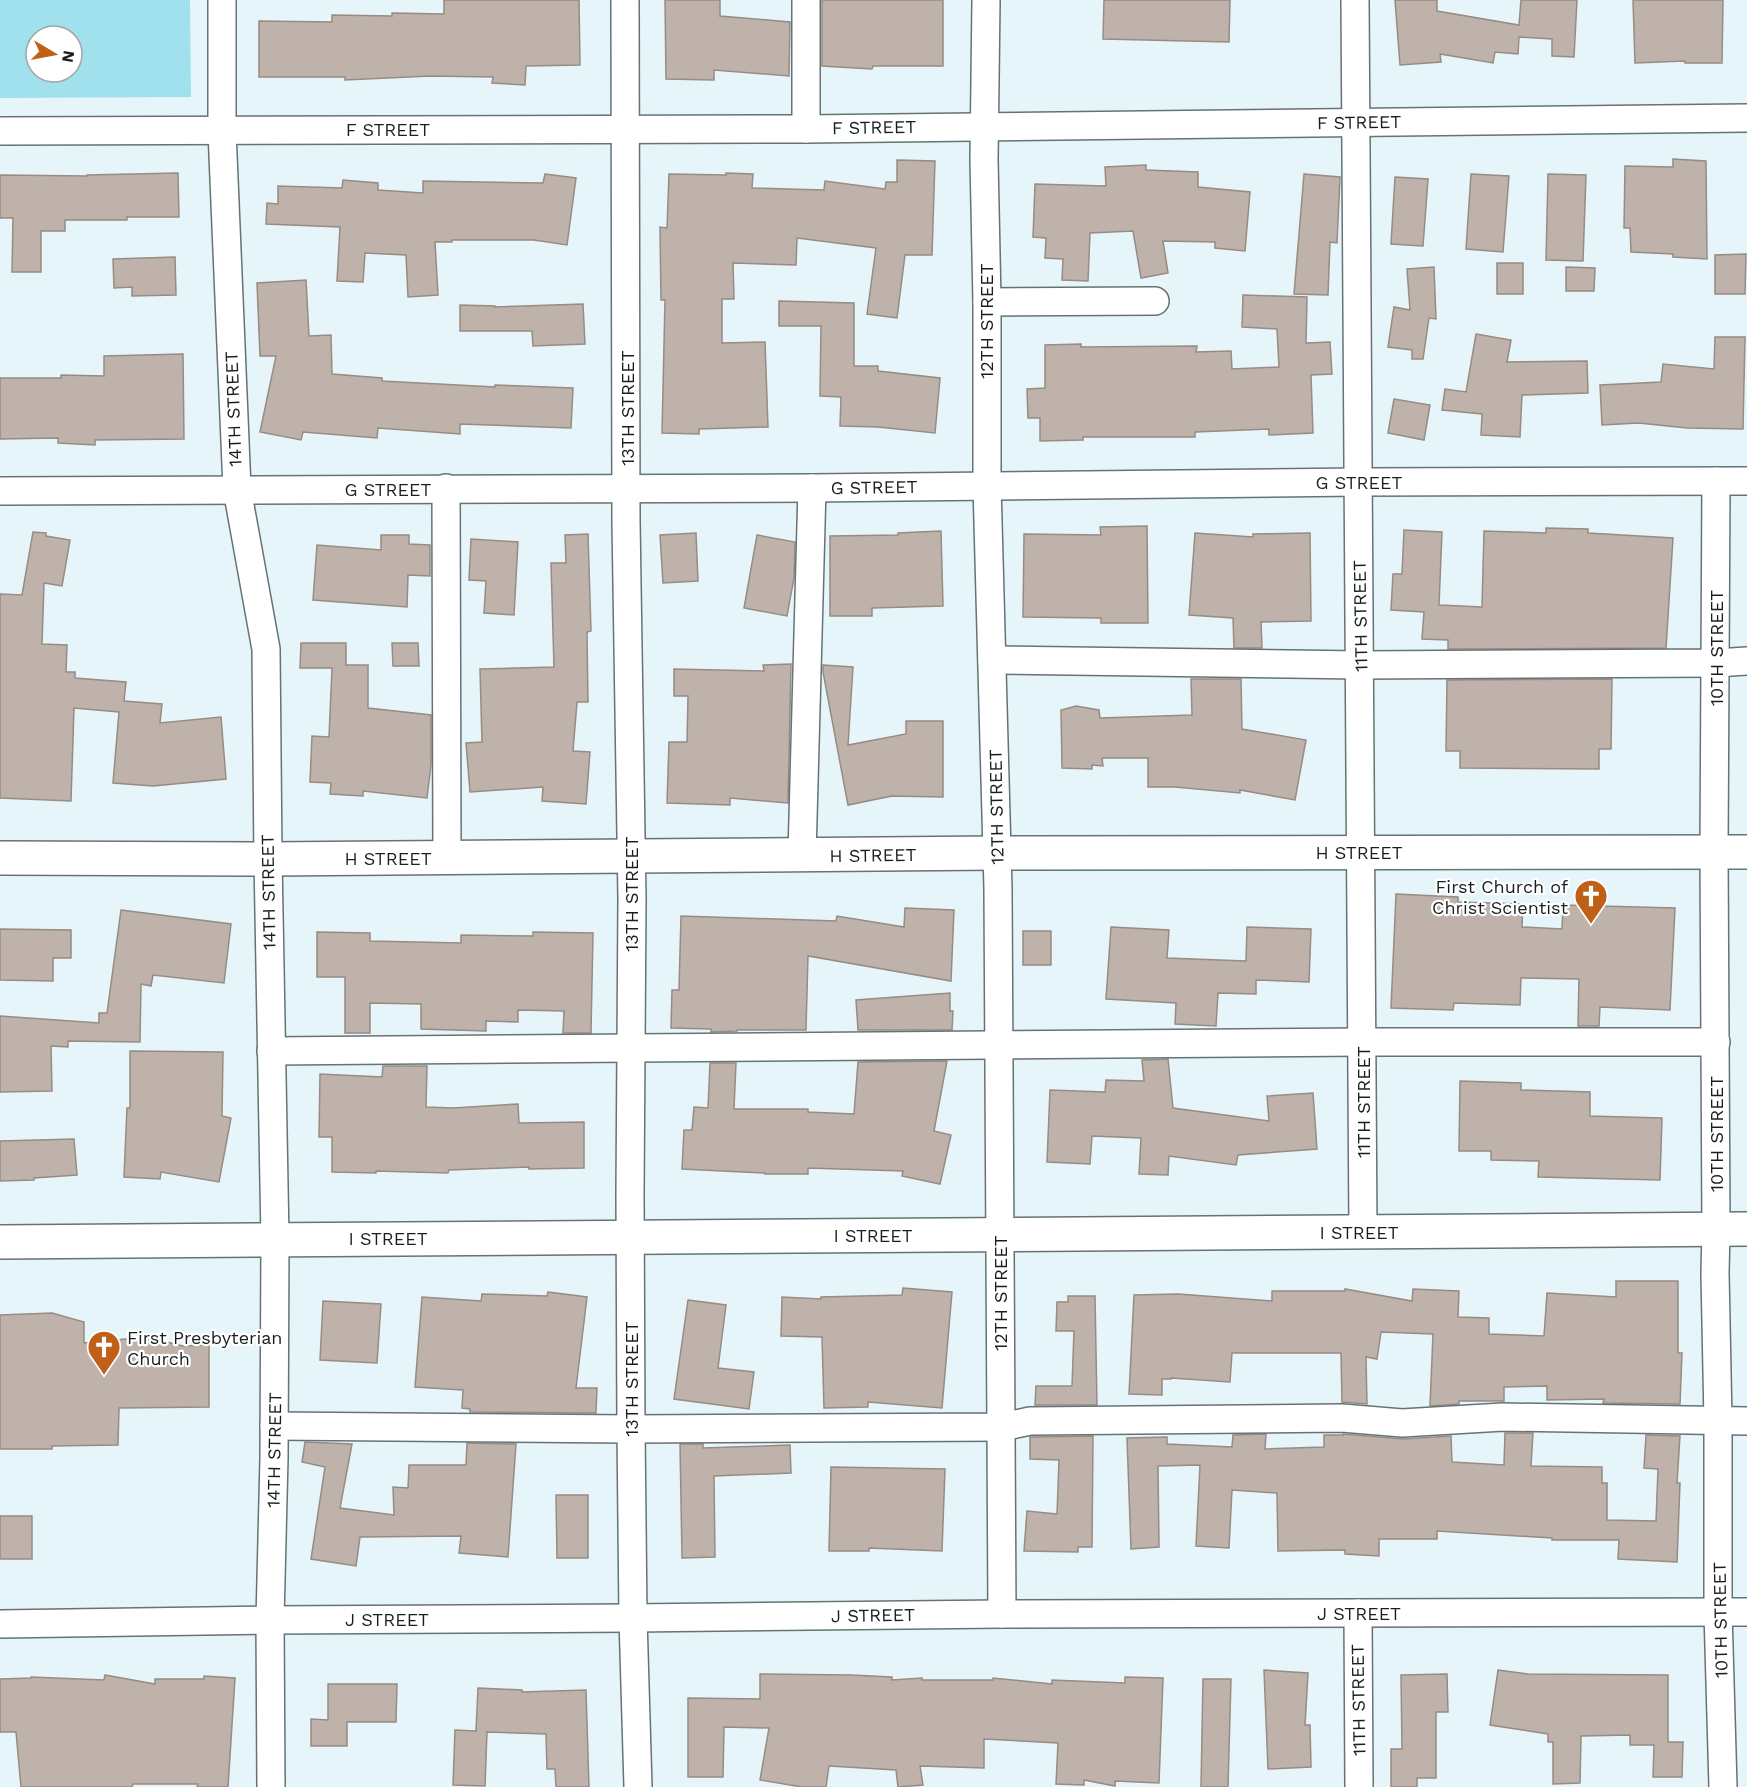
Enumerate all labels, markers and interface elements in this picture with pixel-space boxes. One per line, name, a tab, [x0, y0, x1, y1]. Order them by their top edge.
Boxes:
north arrow	[24, 24, 84, 84]
text: N	[58, 49, 79, 64]
street label: F STREET	[1317, 111, 1401, 133]
street label: F STREET	[832, 116, 916, 138]
street label: F STREET	[346, 119, 430, 140]
street label: 12TH STREET	[976, 263, 997, 379]
street label: 13TH STREET	[617, 350, 638, 466]
street label: 14TH STREET	[220, 351, 246, 467]
street label: G STREET	[1316, 472, 1403, 493]
street label: G STREET	[830, 476, 918, 498]
street label: G STREET	[345, 479, 432, 500]
street label: 11TH STREET	[1349, 560, 1371, 672]
street label: 10TH STREET	[1706, 590, 1727, 706]
street label: 12TH STREET	[984, 749, 1008, 865]
street label: 14TH STREET	[256, 834, 280, 950]
street label: 13TH STREET	[621, 836, 642, 952]
street label: H STREET	[1315, 842, 1403, 863]
street label: H STREET	[829, 844, 917, 866]
street label: H STREET	[344, 848, 432, 869]
place label: First Church of Christ Scientist	[1432, 876, 1568, 918]
church icon: First Church of Christ Scientist	[1573, 878, 1609, 925]
street label: 11TH STREET	[1353, 1046, 1374, 1158]
street label: 10TH STREET	[1706, 1076, 1727, 1192]
street label: I STREET	[1319, 1222, 1399, 1243]
street label: I STREET	[833, 1225, 913, 1246]
street label: I STREET	[348, 1228, 428, 1249]
street label: 12TH STREET	[990, 1235, 1011, 1351]
street label: 13TH STREET	[621, 1321, 642, 1437]
place label: First Presbyterian Church	[127, 1327, 283, 1369]
church icon: First Presbyterian Church	[86, 1329, 122, 1376]
street label: 14TH STREET	[262, 1392, 286, 1508]
street label: 10TH STREET	[1708, 1562, 1732, 1678]
street label: J STREET	[1317, 1603, 1401, 1624]
street label: J STREET	[831, 1604, 915, 1626]
street label: J STREET	[345, 1609, 429, 1630]
street label: 11TH STREET	[1347, 1644, 1369, 1756]

